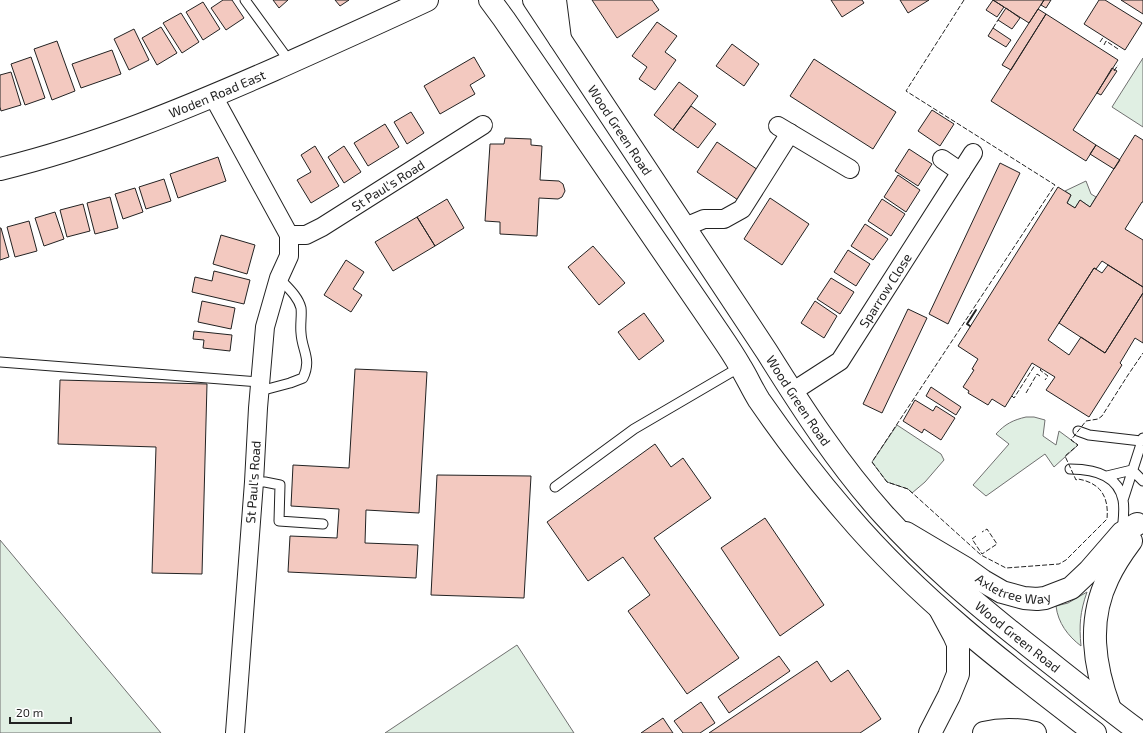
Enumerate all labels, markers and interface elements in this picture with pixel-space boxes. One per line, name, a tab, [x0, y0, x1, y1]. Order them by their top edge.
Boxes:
street label: Woden Road East	[166, 66, 268, 121]
street label: Wood Green Road	[584, 82, 656, 178]
street label: St Paul's Road	[349, 156, 427, 214]
street label: Sparrow Close	[855, 250, 915, 331]
street label: Wood Green Road	[763, 352, 834, 449]
street label: St Paul's Road	[242, 440, 264, 524]
street label: Axletree Way	[973, 570, 1053, 607]
street label: Wood Green Road	[972, 598, 1064, 676]
scale bar	[10, 699, 71, 725]
text: 20 m	[16, 705, 43, 719]

